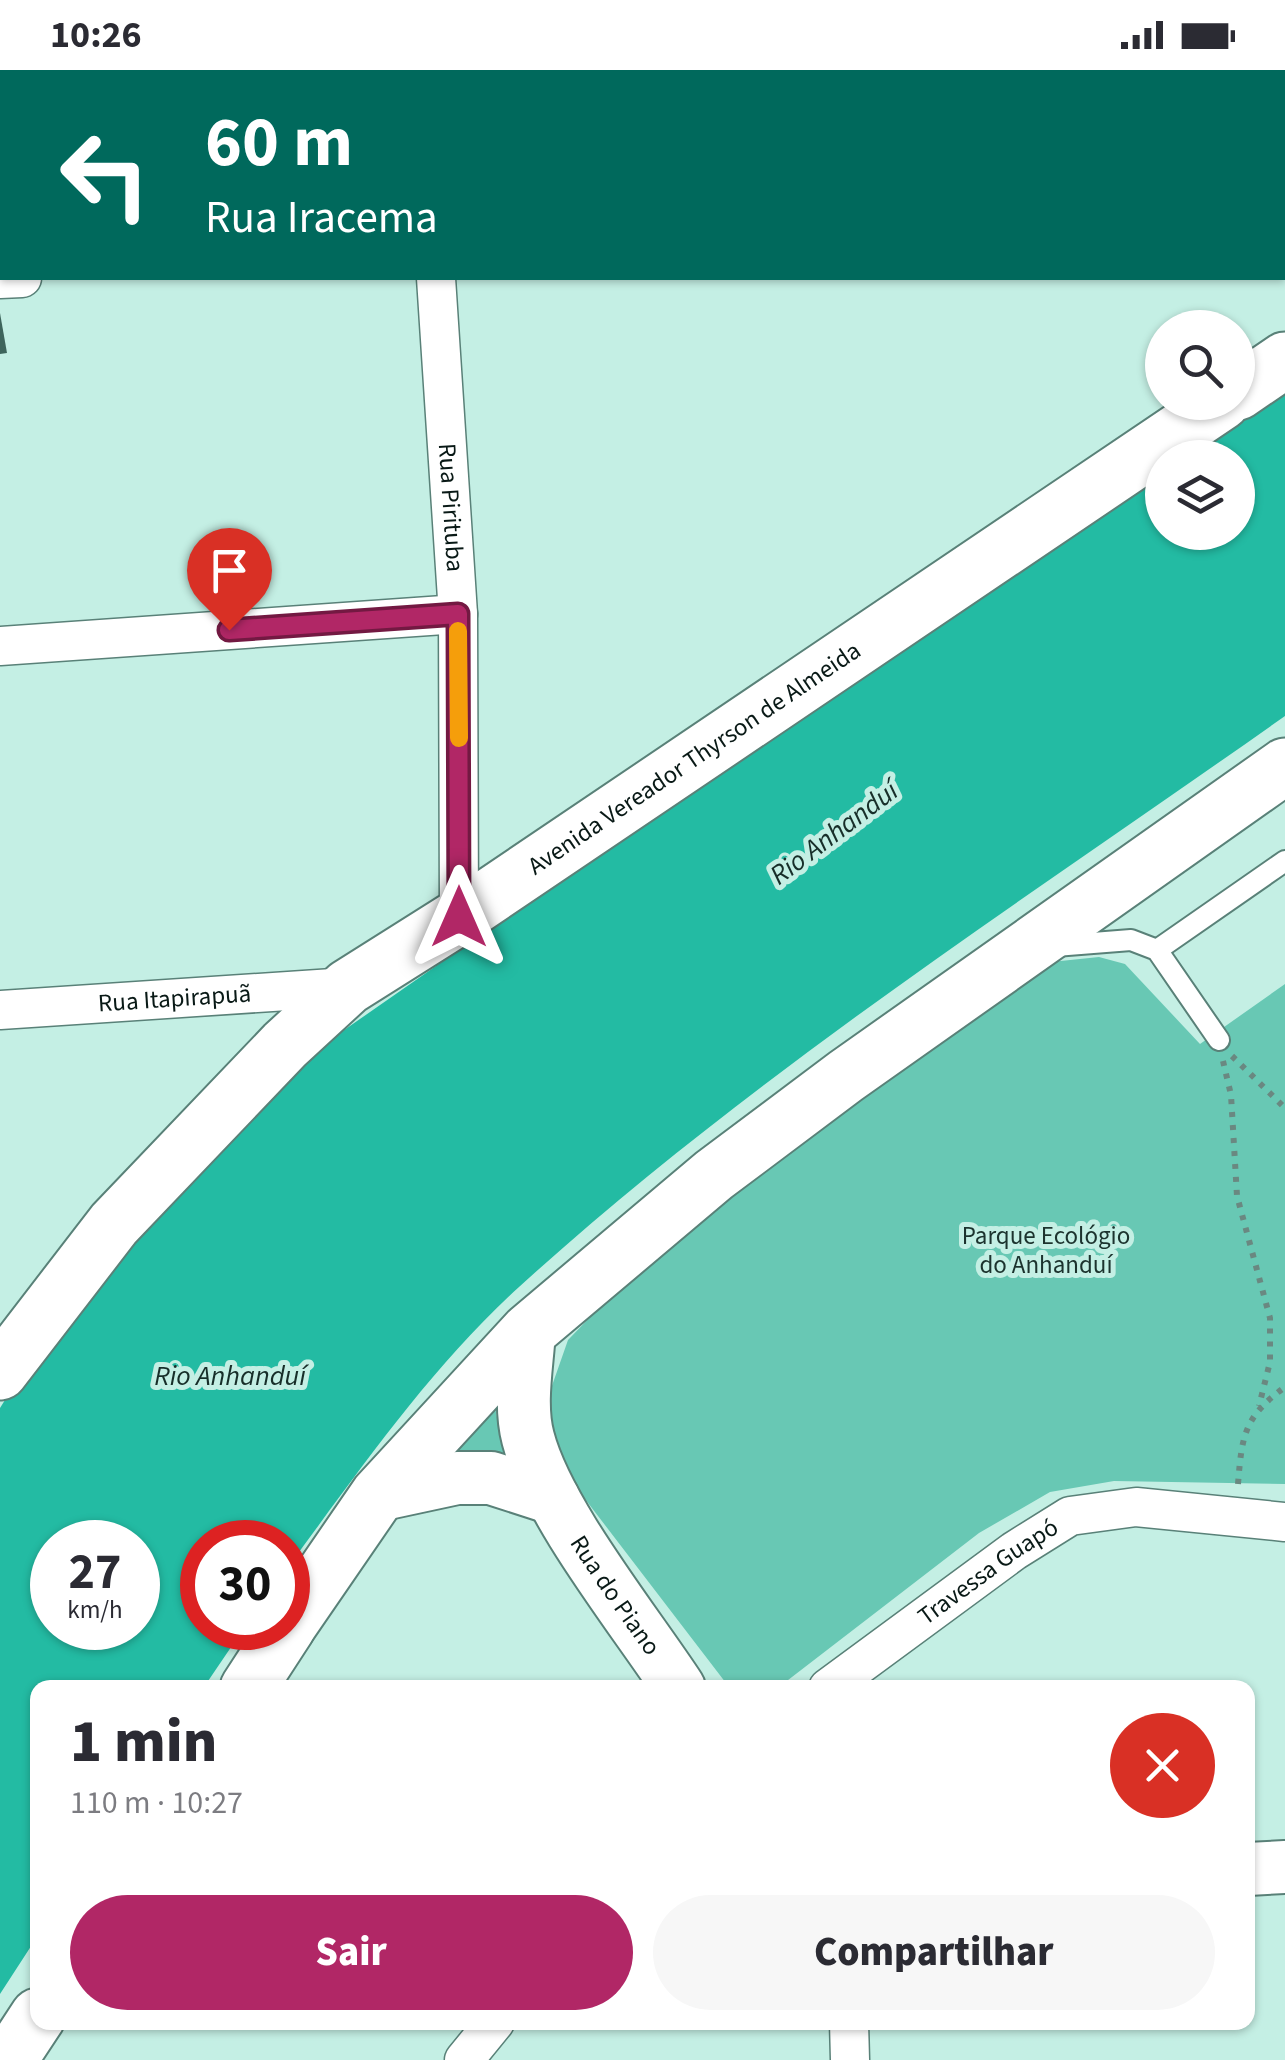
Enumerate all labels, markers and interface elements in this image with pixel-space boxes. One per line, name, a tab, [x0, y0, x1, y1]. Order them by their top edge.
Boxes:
text: 10:26	[50, 8, 142, 62]
text: 60 m	[205, 93, 353, 193]
icon: left	[40, 110, 170, 240]
text: Rua Iracema	[205, 186, 438, 250]
map controls	[1145, 310, 1255, 550]
button: search	[1145, 310, 1255, 420]
button: layers	[1145, 440, 1255, 550]
street label: Rua Pirituba	[429, 442, 473, 573]
pin	[187, 528, 272, 631]
icon: arrive	[202, 543, 257, 598]
street label: Avenida Vereador Thyrson de Almeida	[520, 633, 868, 884]
water label: Rio Anhanduí	[761, 769, 909, 895]
position arrow	[407, 865, 511, 969]
street label: Rua Itapirapuã	[97, 975, 252, 1021]
park label: Parque Ecológio do Anhanduí	[962, 1218, 1130, 1283]
water label: Rio Anhanduí	[154, 1356, 309, 1396]
street label: Travessa Guapó	[910, 1510, 1065, 1634]
speed limit sign: 30	[180, 1520, 310, 1650]
street label: Rua do Piano	[561, 1528, 669, 1663]
text: 27	[69, 1537, 121, 1608]
text: km/h	[67, 1592, 123, 1628]
text: 1 min	[70, 1700, 217, 1785]
button: close	[1110, 1713, 1215, 1818]
text: 110 m · 10:27	[70, 1780, 243, 1826]
button: Sair	[70, 1895, 633, 2010]
button: Compartilhar	[653, 1895, 1215, 2010]

